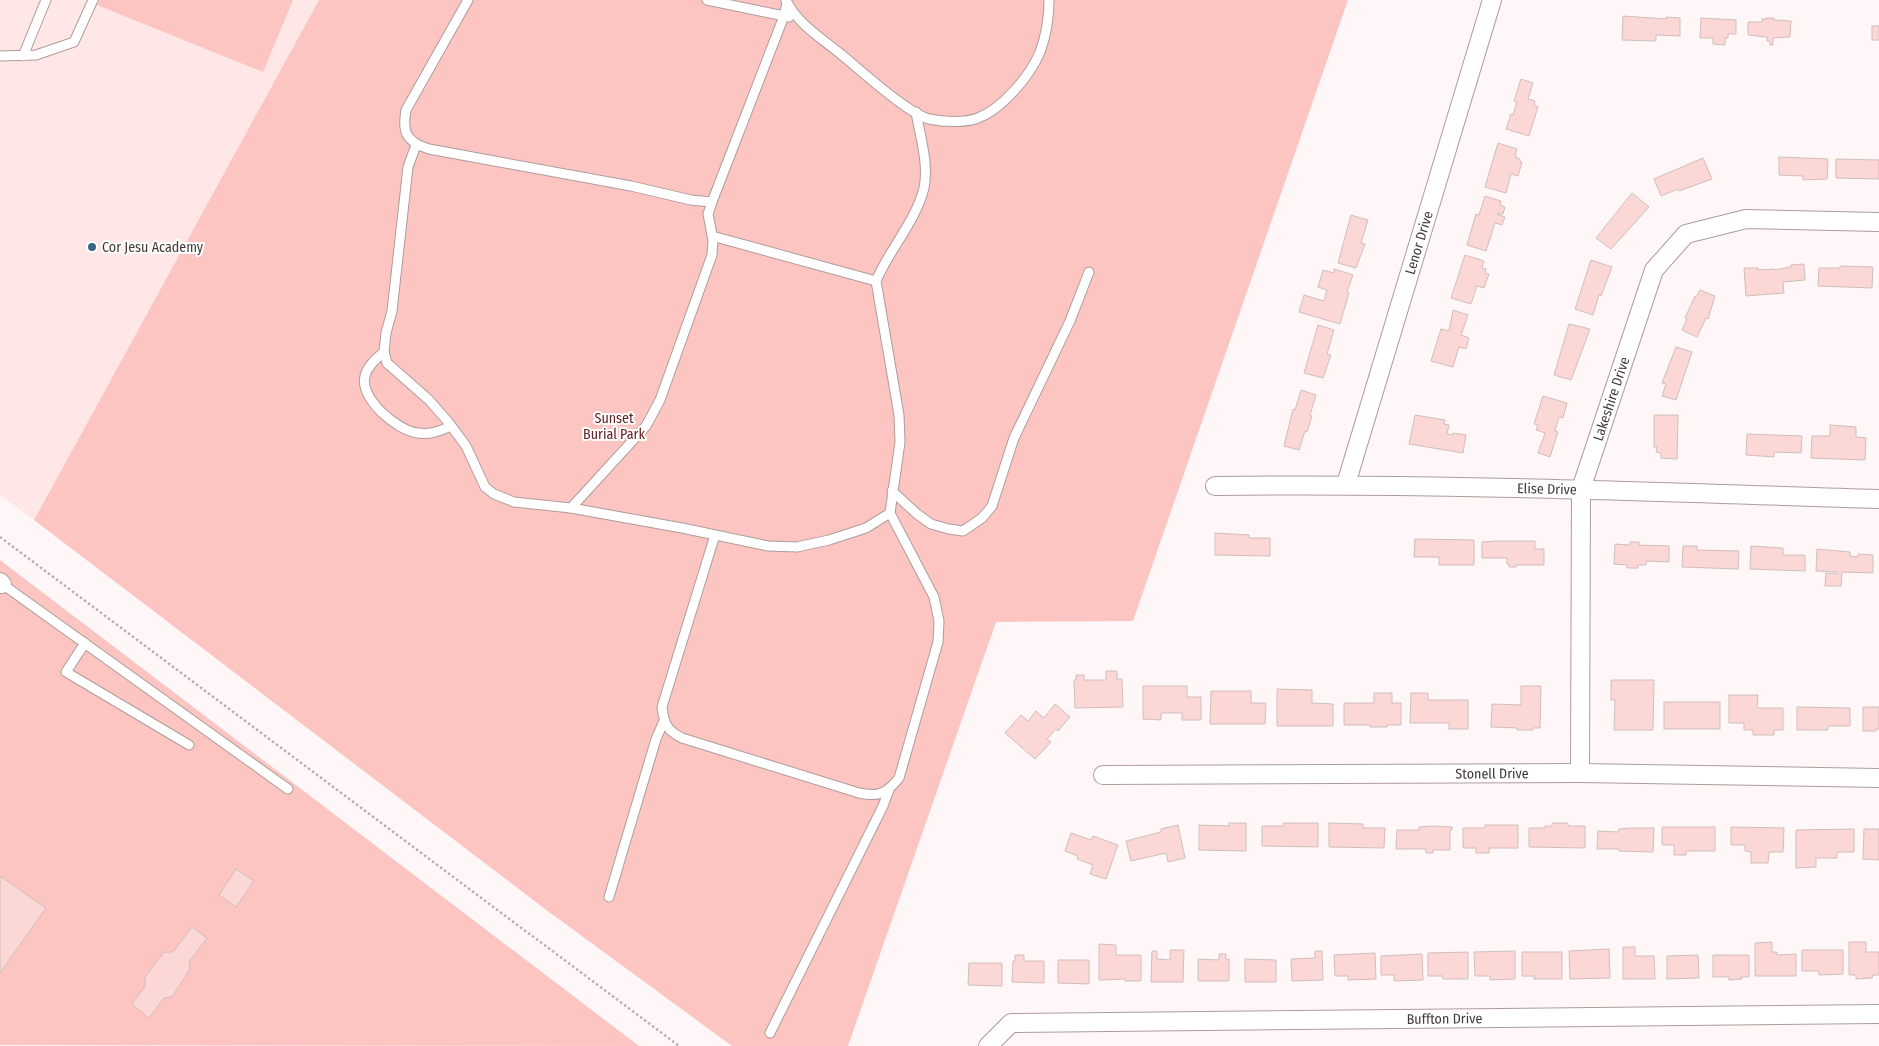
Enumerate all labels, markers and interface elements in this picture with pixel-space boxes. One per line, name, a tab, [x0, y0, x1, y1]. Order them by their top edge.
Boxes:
street label: Lenor Drive	[1402, 209, 1437, 277]
place label: Cor Jesu Academy	[102, 239, 204, 256]
marker: Cor Jesu Academy	[86, 241, 98, 253]
street label: Lakeshire Drive	[1590, 355, 1633, 443]
park label: Sunset Burial Park	[583, 410, 645, 443]
street label: Elise Drive	[1517, 480, 1577, 499]
street label: Stonell Drive	[1455, 765, 1529, 783]
street label: Buffton Drive	[1407, 1010, 1482, 1028]

